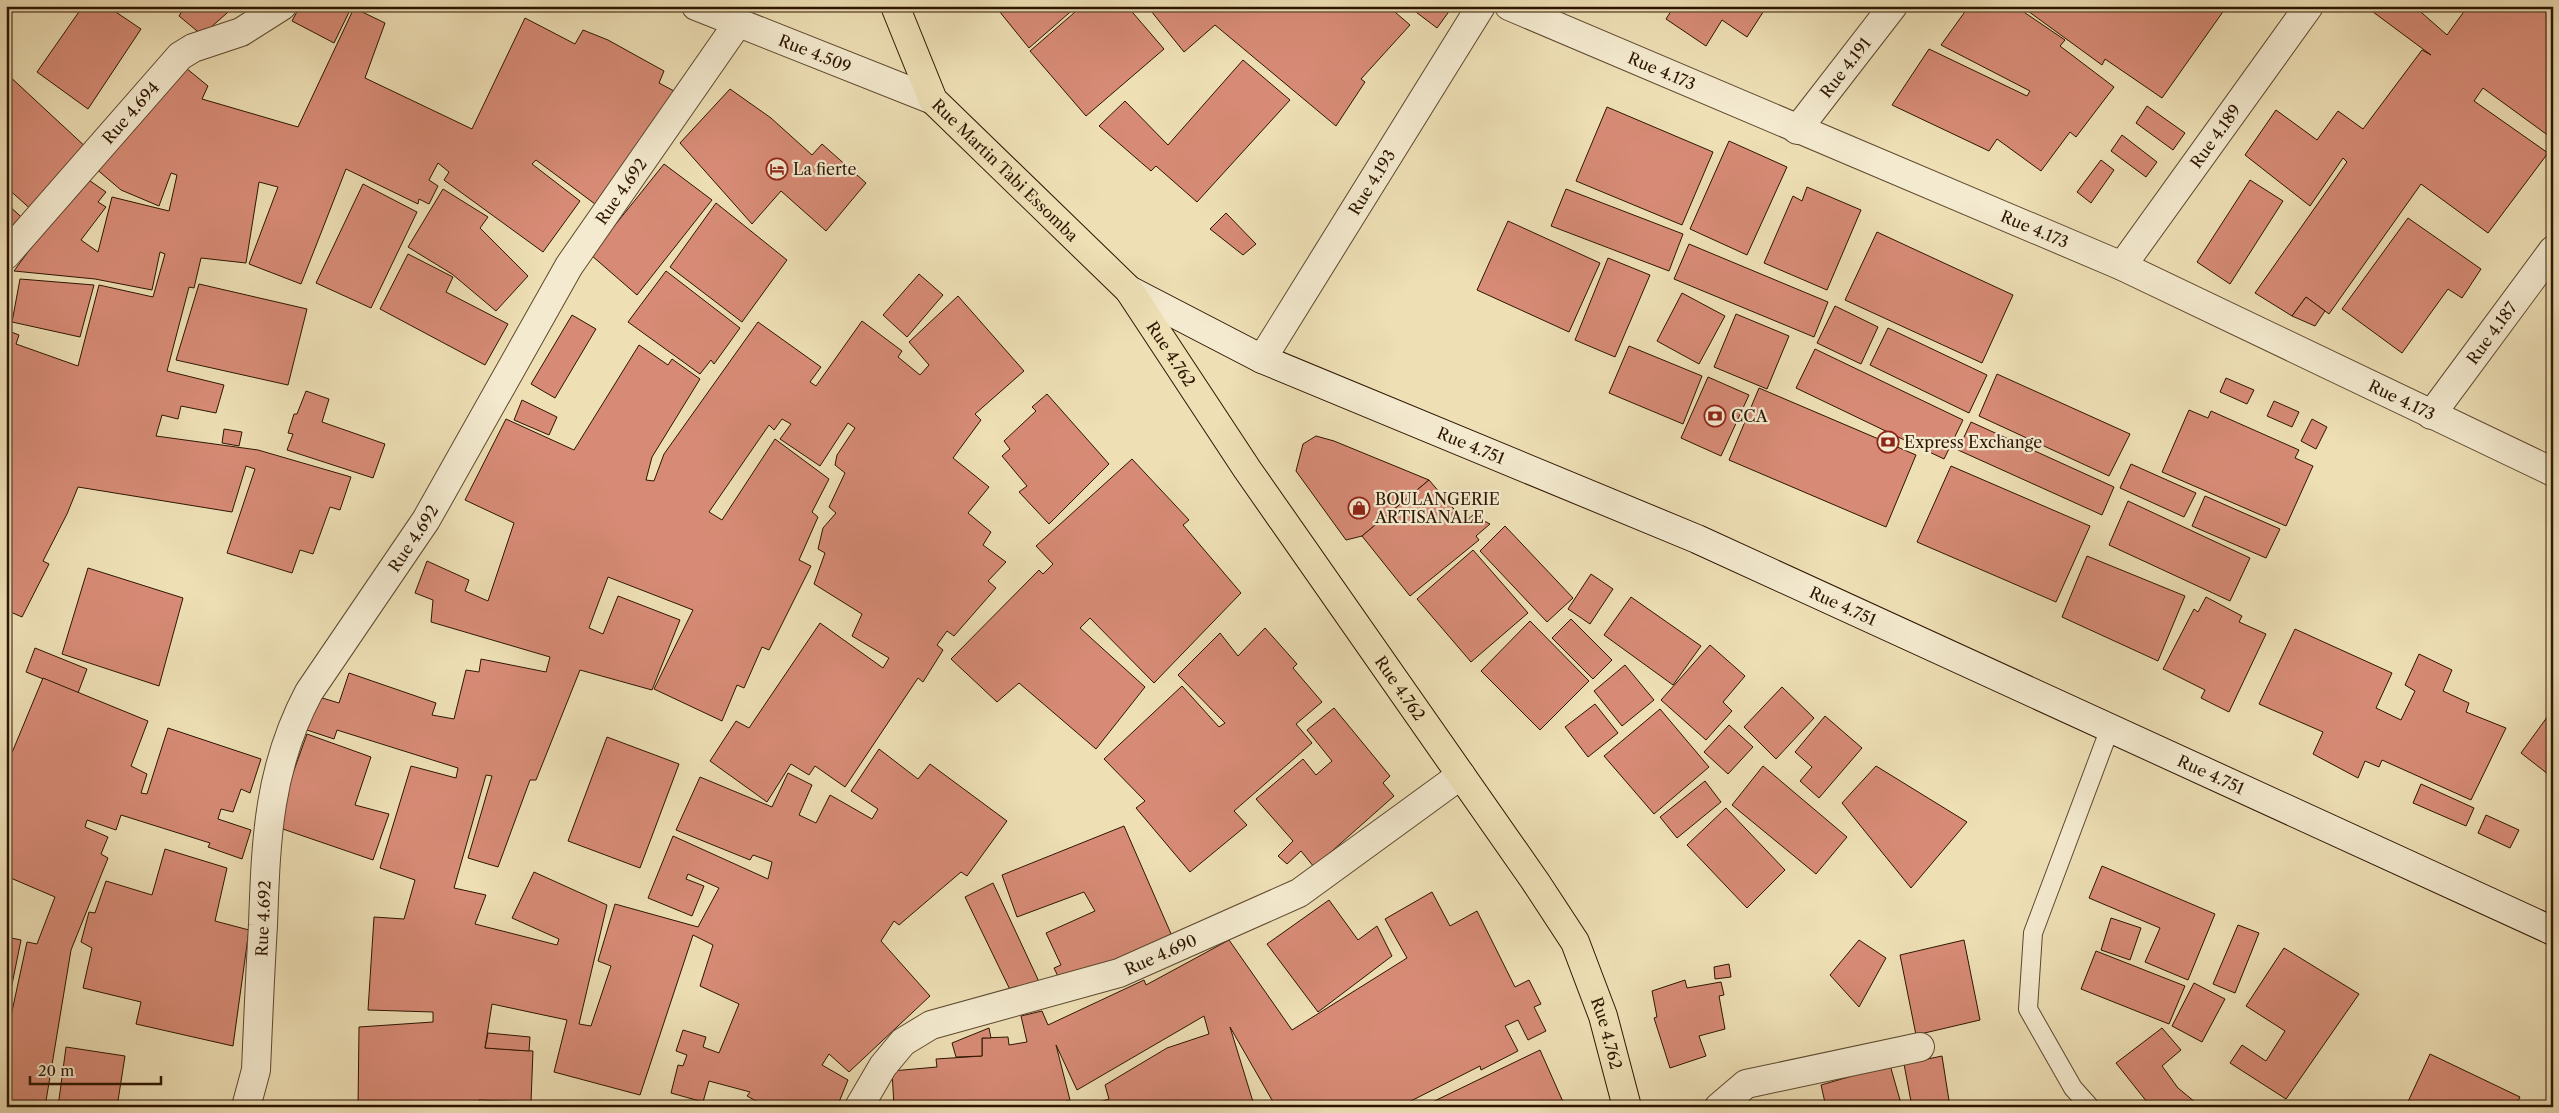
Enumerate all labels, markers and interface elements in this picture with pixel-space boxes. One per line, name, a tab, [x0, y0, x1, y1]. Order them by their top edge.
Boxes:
street label: Rue 4.509	[776, 30, 854, 77]
street label: Rue 4.191	[1816, 33, 1875, 102]
street label: Rue 4.173	[1625, 48, 1699, 94]
street label: Rue 4.694	[98, 77, 163, 148]
street label: Rue Martin Tabi Essomba	[928, 95, 1083, 246]
street label: Rue 4.189	[2186, 100, 2245, 172]
street label: Rue 4.193	[1344, 146, 1399, 219]
street label: Rue 4.692	[591, 154, 651, 228]
hotel icon: La fierte	[765, 157, 789, 181]
place label: La fierte	[793, 159, 856, 179]
street label: Rue 4.173	[1998, 206, 2072, 252]
street label: Rue 4.187	[2462, 298, 2521, 368]
street label: Rue 4.762	[1142, 318, 1200, 390]
street label: Rue 4.173	[2365, 375, 2438, 424]
bank icon: CCA	[1703, 404, 1727, 428]
place label: CCA	[1731, 406, 1769, 426]
street label: Rue 4.751	[1434, 423, 1508, 468]
bank icon: Express Exchange	[1876, 430, 1900, 454]
place label: Express Exchange	[1904, 432, 2042, 452]
place label: BOULANGERIE ARTISANALE	[1374, 489, 1500, 527]
shop icon: BOULANGERIE ARTISANALE	[1347, 496, 1371, 520]
street label: Rue 4.692	[384, 501, 442, 576]
street label: Rue 4.751	[1806, 582, 1880, 630]
street label: Rue 4.762	[1371, 652, 1430, 724]
street label: Rue 4.751	[2174, 750, 2248, 798]
street label: Rue 4.692	[251, 880, 275, 957]
street label: Rue 4.690	[1121, 930, 1200, 979]
street label: Rue 4.762	[1587, 994, 1627, 1071]
scale bar	[30, 1053, 161, 1085]
text: 20 m	[38, 1061, 74, 1080]

